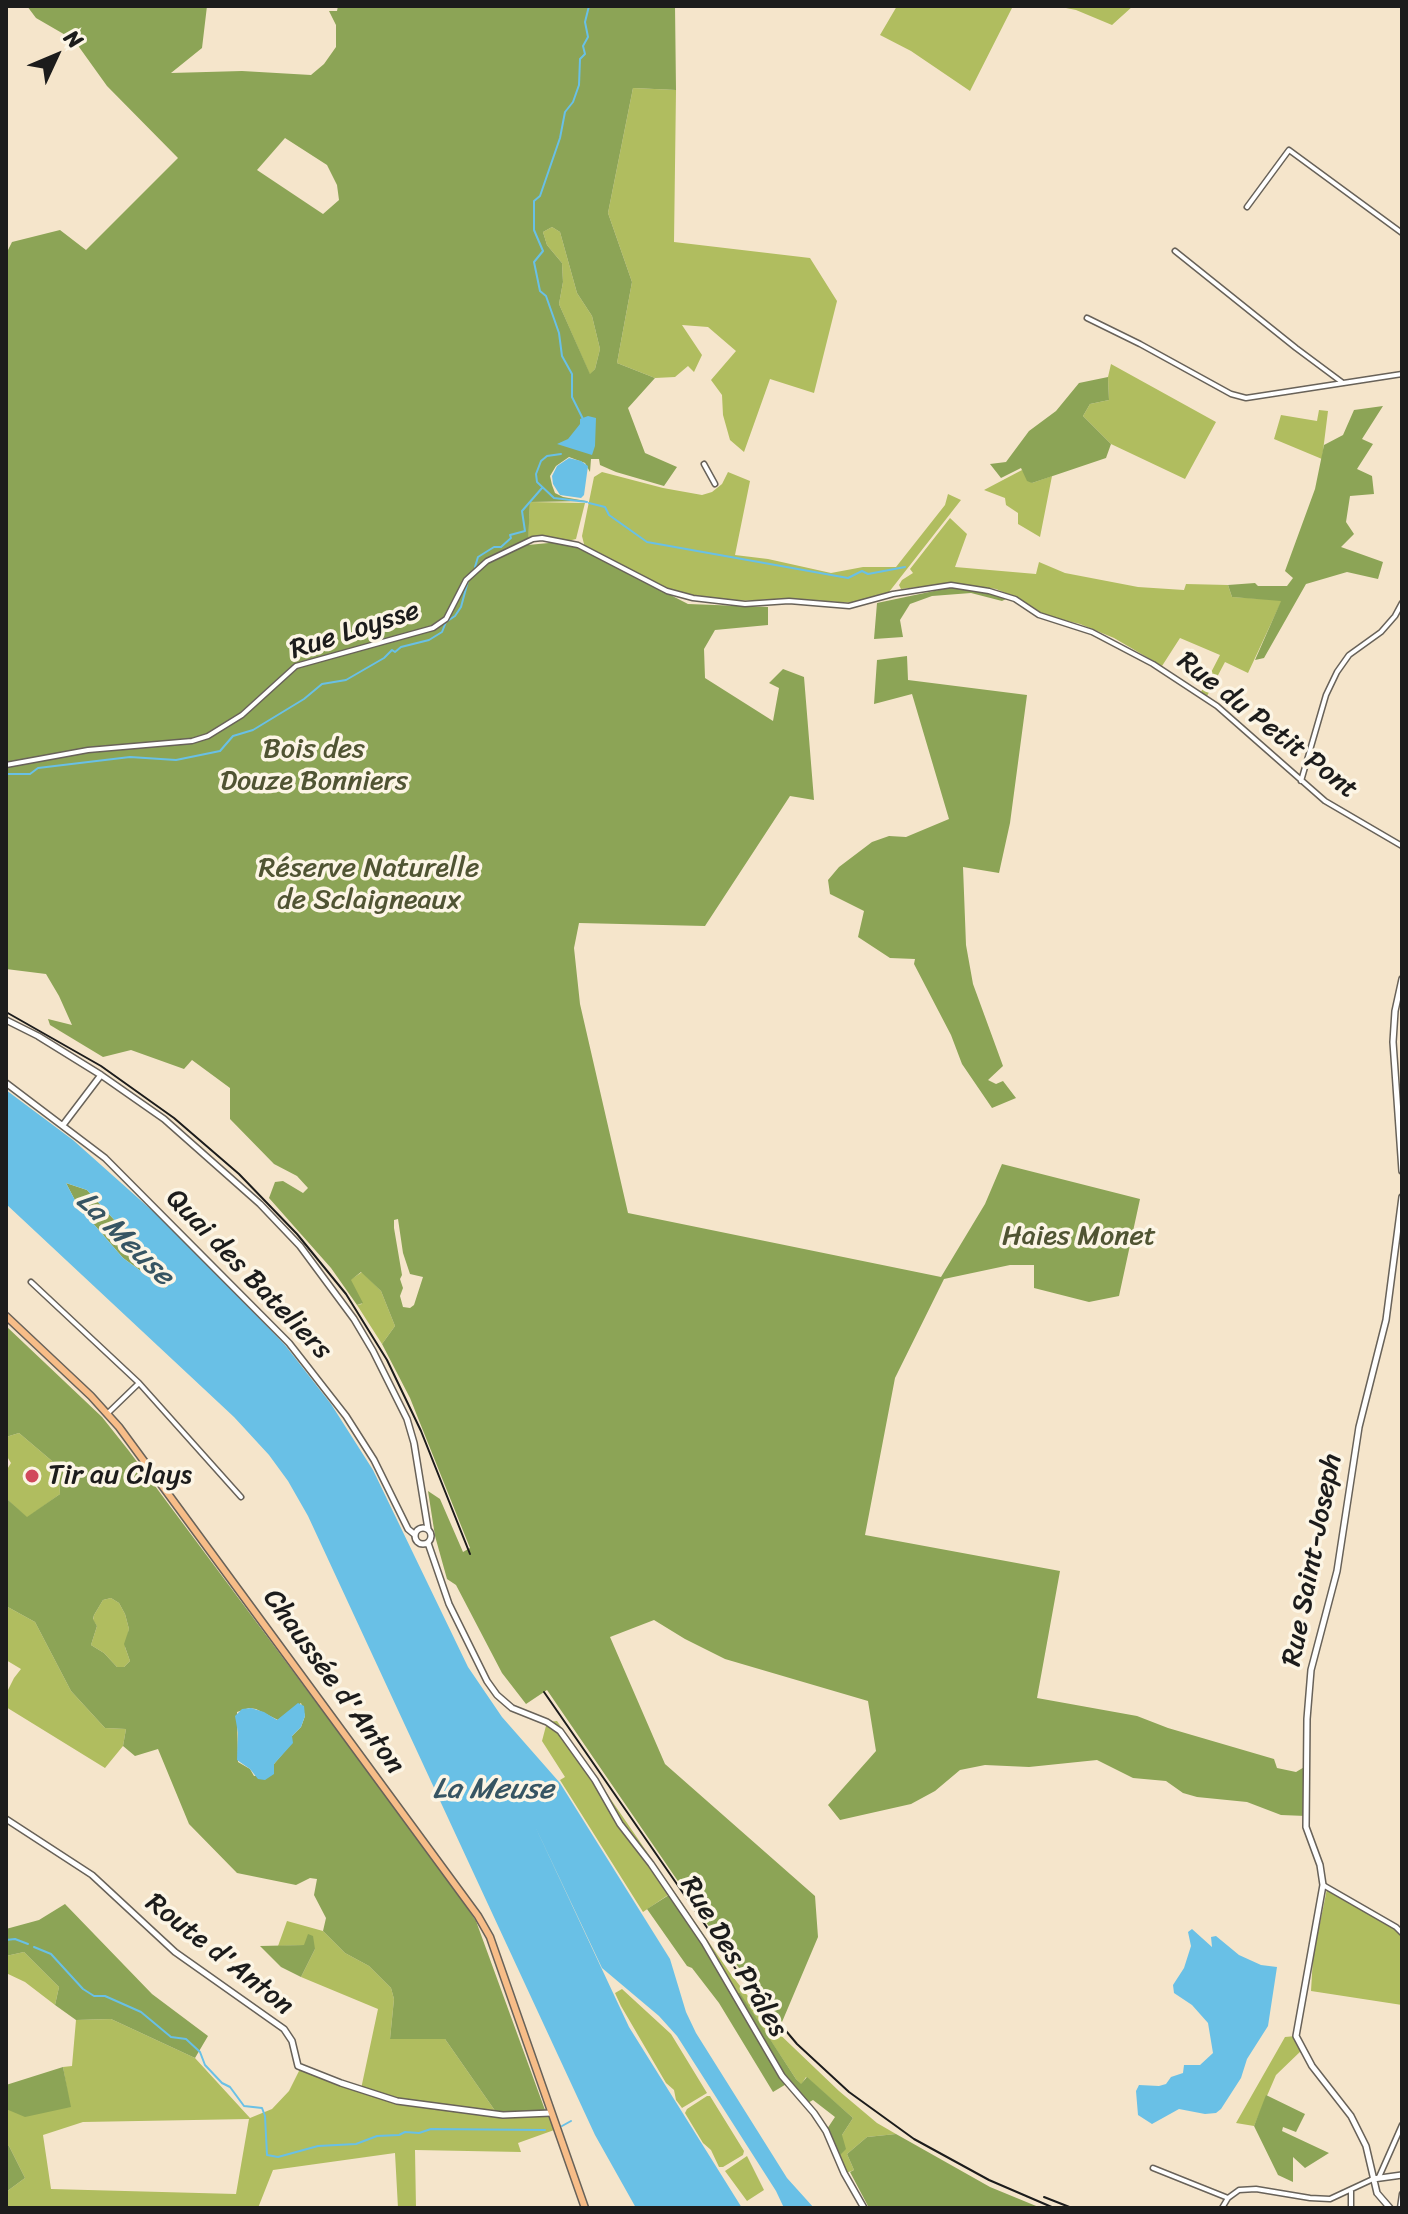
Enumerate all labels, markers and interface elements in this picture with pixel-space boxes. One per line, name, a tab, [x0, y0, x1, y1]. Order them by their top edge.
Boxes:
north arrow	[16, 16, 96, 96]
text: N	[54, 20, 93, 58]
street label: Rue Loysse	[286, 594, 424, 668]
street label: Rue du Petit Pont	[1170, 645, 1364, 807]
park label: Bois des Douze Bonniers	[220, 733, 408, 799]
park label: Réserve Naturelle de Sclaigneaux	[259, 852, 479, 918]
street label: Quai des Bateliers	[158, 1183, 338, 1367]
water label: La Meuse	[68, 1184, 180, 1294]
park label: Haies Monet	[1002, 1220, 1156, 1254]
street label: Rue Saint-Joseph	[1276, 1451, 1350, 1669]
place label: Tir au Clays	[48, 1459, 192, 1493]
marker: Tir au Clays	[23, 1467, 41, 1485]
street label: Chaussée d'Anton	[255, 1583, 411, 1781]
water label: La Meuse	[433, 1772, 553, 1808]
street label: Rue Des Prâles	[672, 1871, 794, 2043]
street label: Route d'Anton	[138, 1887, 300, 2023]

